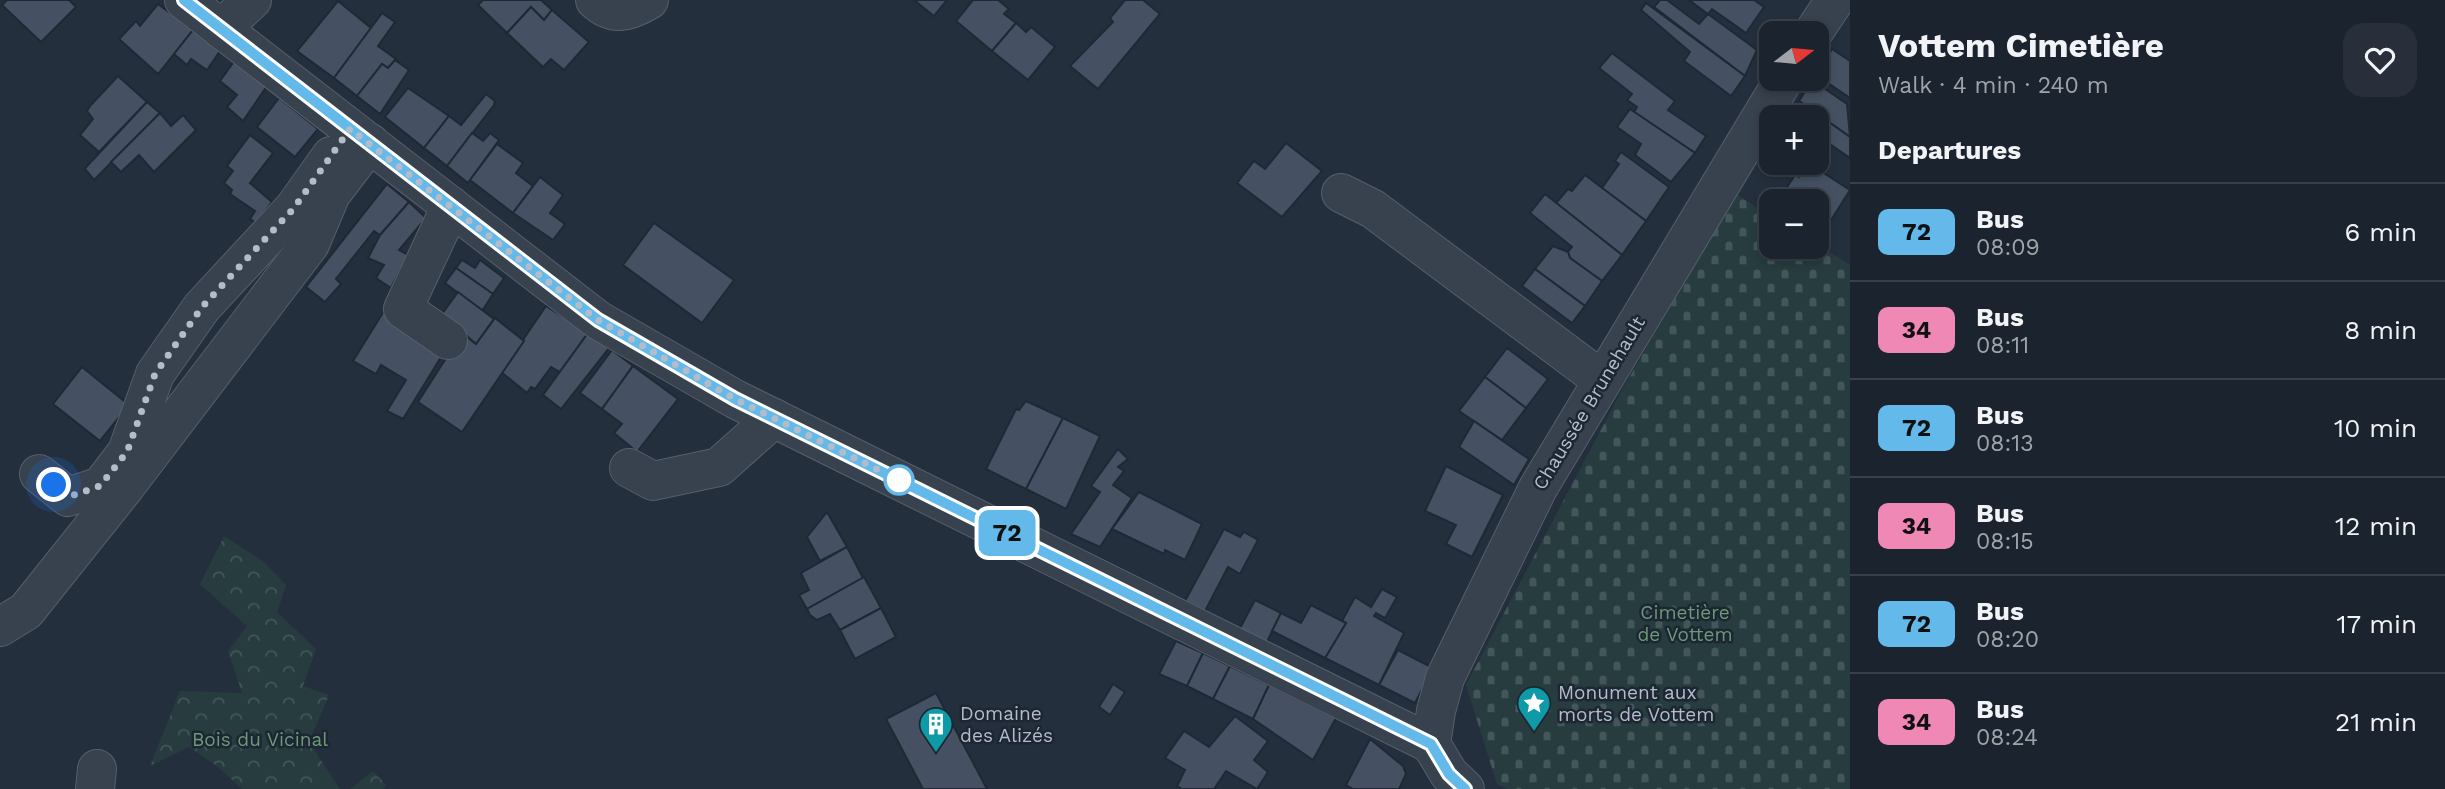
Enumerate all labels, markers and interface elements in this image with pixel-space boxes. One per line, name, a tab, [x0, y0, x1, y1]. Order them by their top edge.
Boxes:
north arrow	[1759, 21, 1829, 91]
map controls	[1759, 21, 1829, 259]
button: heart	[2343, 23, 2417, 97]
text: Vottem Cimetière	[1878, 26, 2164, 65]
text: Walk · 4 min · 240 m	[1878, 72, 2109, 99]
button: +	[1759, 105, 1829, 175]
text: Departures	[1878, 135, 2021, 165]
button: −	[1759, 189, 1829, 259]
text: Bus	[1976, 204, 2024, 234]
text: 6 min	[2345, 217, 2417, 247]
text: 72	[1902, 218, 1931, 246]
text: 08:09	[1976, 234, 2040, 261]
text: Bus	[1976, 302, 2024, 332]
street label: Chaussée Brunehault	[1528, 312, 1650, 494]
text: 8 min	[2344, 315, 2417, 345]
text: 34	[1902, 316, 1931, 344]
text: 08:11	[1976, 332, 2029, 359]
text: Bus	[1976, 400, 2024, 430]
text: 10 min	[2334, 413, 2417, 443]
text: 72	[1902, 414, 1931, 442]
text: 08:13	[1976, 430, 2034, 457]
unlabelled marker	[884, 465, 914, 495]
your location	[36, 467, 71, 502]
text: Bus	[1976, 498, 2024, 528]
line badge: 72	[976, 510, 1038, 556]
text: 12 min	[2335, 511, 2417, 541]
text: 34	[1902, 512, 1931, 540]
text: 72	[993, 519, 1021, 547]
text: 08:15	[1976, 528, 2034, 555]
text: Bus	[1976, 596, 2024, 626]
park label: Cimetière de Vottem	[1637, 601, 1733, 646]
text: 17 min	[2336, 609, 2417, 639]
text: 72	[1902, 610, 1931, 638]
text: 08:20	[1976, 626, 2039, 653]
place label: Monument aux morts de Vottem	[1558, 681, 1714, 726]
place icon: Monument aux morts de Vottem	[1515, 684, 1553, 733]
text: Bus	[1976, 694, 2024, 724]
place label: Domaine des Alizés	[960, 702, 1053, 747]
building icon: Domaine des Alizés	[917, 705, 955, 754]
text: 21 min	[2335, 707, 2417, 737]
text: 34	[1902, 708, 1931, 736]
text: 08:24	[1976, 724, 2038, 751]
park label: Bois du Vicinal	[192, 728, 328, 751]

